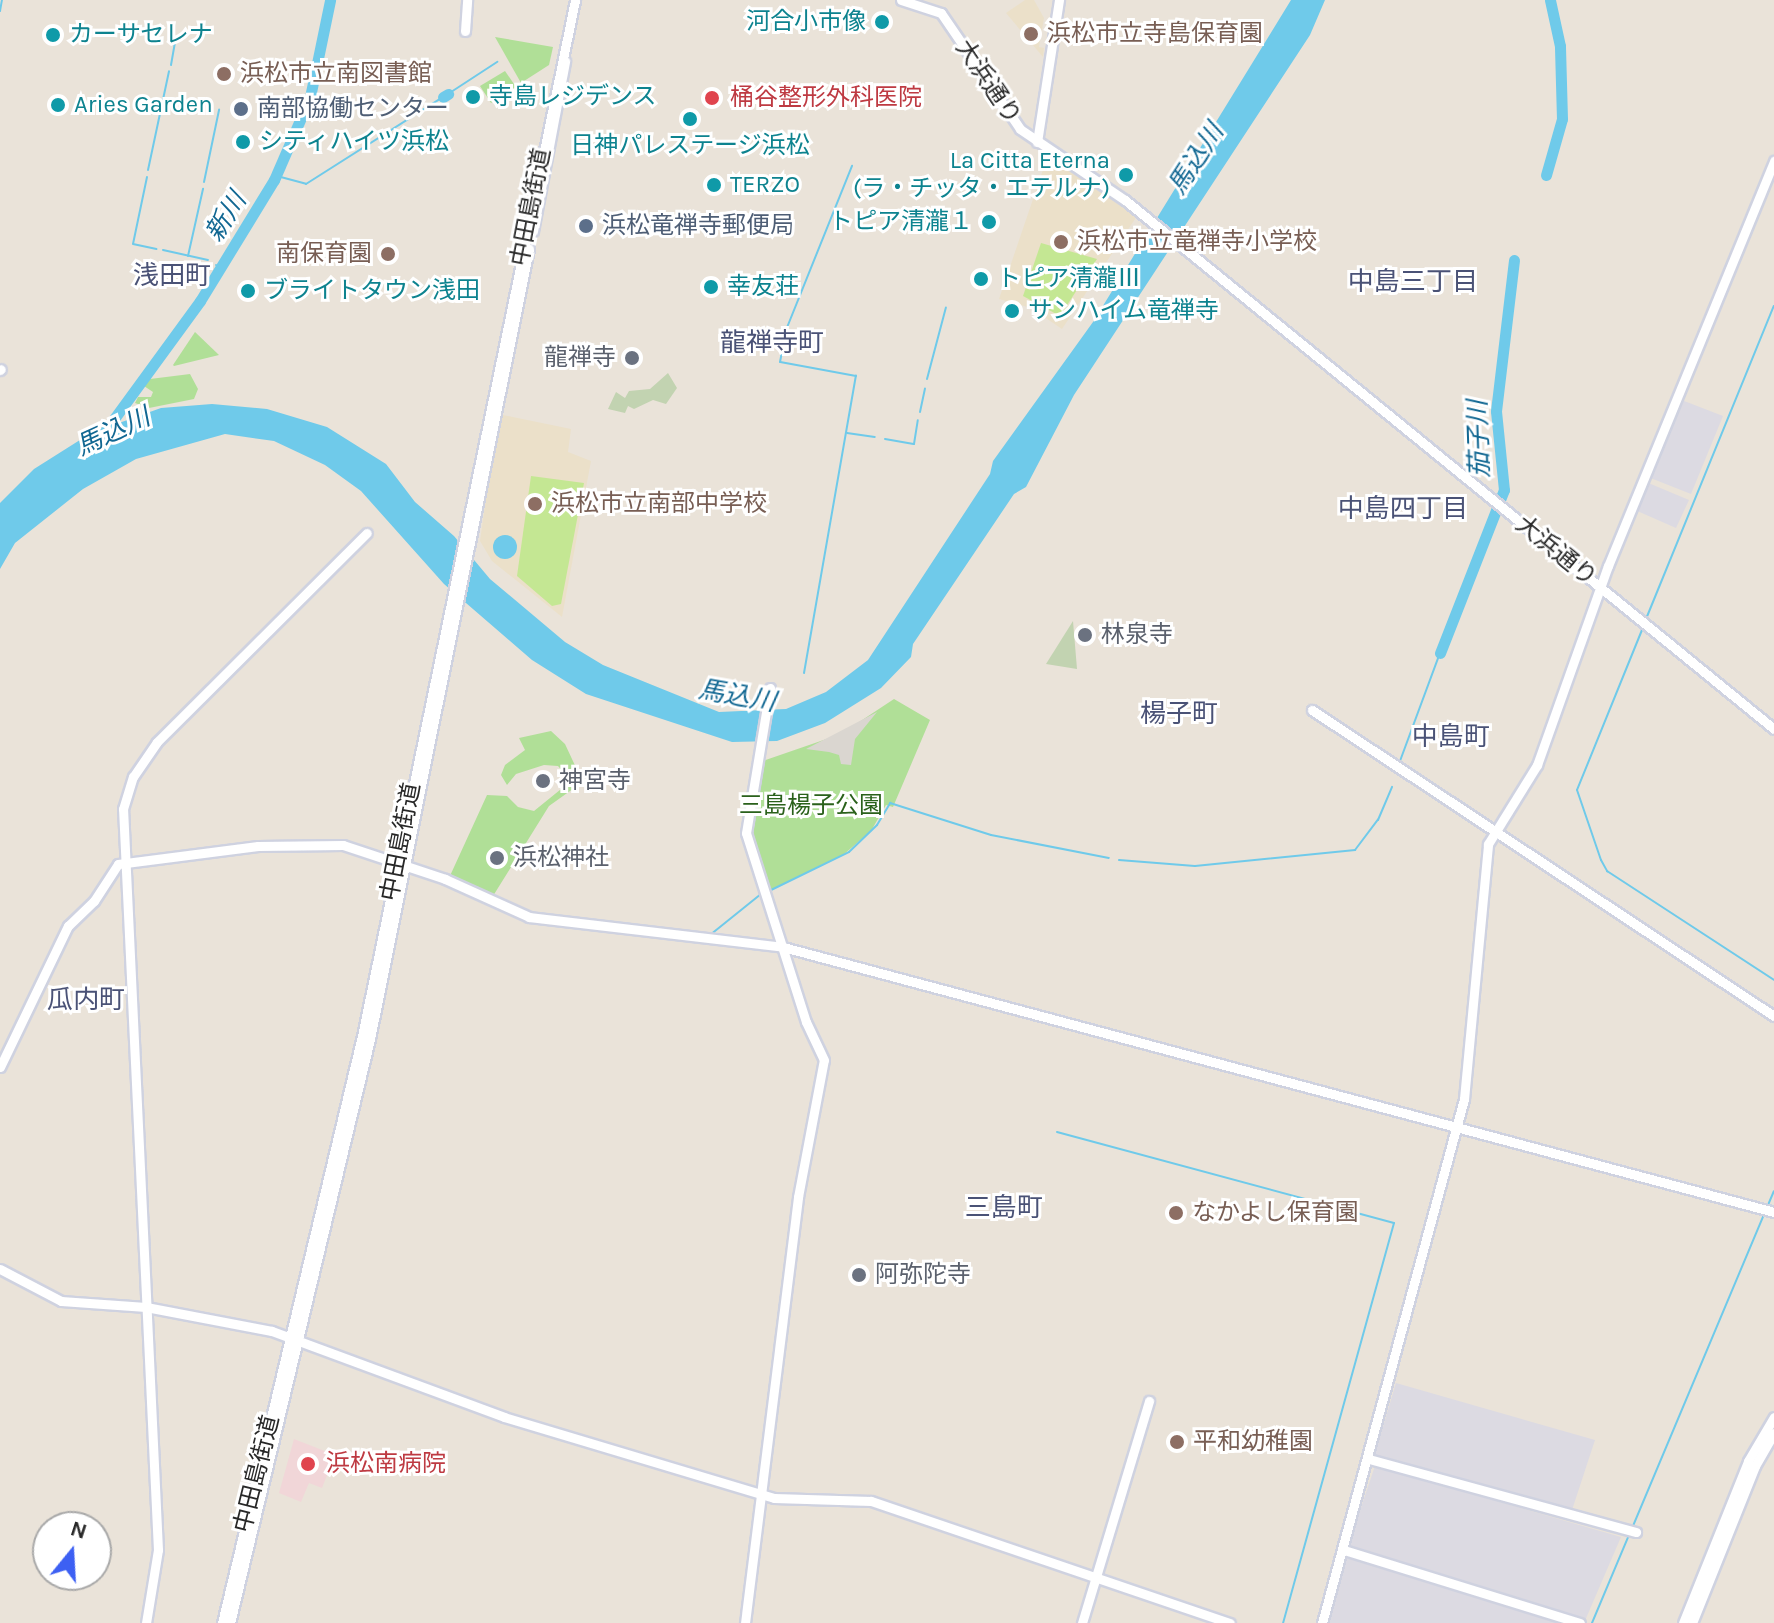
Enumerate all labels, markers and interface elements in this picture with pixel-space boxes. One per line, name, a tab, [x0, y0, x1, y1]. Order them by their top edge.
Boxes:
place label: 河合小市像	[746, 8, 866, 36]
marker: 河合小市像	[873, 13, 891, 31]
place label: 浜松市立寺島保育園	[1047, 20, 1263, 48]
place label: カーサセレナ	[69, 21, 213, 49]
marker: 浜松市立寺島保育園	[1022, 25, 1040, 43]
marker: カーサセレナ	[44, 26, 62, 44]
street label: 大浜通り	[949, 34, 1027, 130]
place label: 浜松市立南図書館	[240, 60, 432, 88]
marker: 浜松市立南図書館	[215, 65, 233, 83]
place label: 寺島レジデンス	[489, 83, 657, 111]
place label: 桶谷整形外科医院	[730, 84, 922, 112]
marker: 桶谷整形外科医院	[701, 87, 723, 109]
marker: 寺島レジデンス	[464, 88, 482, 106]
place label: Aries Garden	[74, 91, 213, 119]
place label: 南部協働センター	[257, 95, 449, 123]
marker: Aries Garden	[49, 96, 67, 114]
marker: 南部協働センター	[232, 100, 250, 118]
marker: 日神パレステージ浜松	[681, 110, 699, 128]
water label: 馬込川	[1162, 118, 1230, 200]
place label: シティハイツ浜松	[259, 128, 451, 156]
place label: 日神パレステージ浜松	[570, 132, 810, 160]
marker: シティハイツ浜松	[234, 133, 252, 151]
street label: 中田島街道	[505, 145, 557, 269]
place label: La Citta Eterna (ラ・チッタ・エテルナ)	[853, 147, 1110, 203]
marker: La Citta Eterna (ラ・チッタ・エテルナ)	[1117, 166, 1135, 184]
place label: TERZO	[730, 171, 800, 199]
marker: TERZO	[705, 176, 723, 194]
water label: 新川	[199, 187, 253, 247]
place label: トピア清瀧１	[829, 208, 973, 236]
place label: 浜松竜禅寺郵便局	[602, 212, 794, 240]
marker: トピア清瀧１	[980, 213, 998, 231]
marker: 浜松竜禅寺郵便局	[577, 217, 595, 235]
place label: 浜松市立竜禅寺小学校	[1077, 228, 1317, 256]
marker: 浜松市立竜禅寺小学校	[1052, 233, 1070, 251]
place label: 南保育園	[276, 240, 372, 268]
marker: 南保育園	[379, 245, 397, 263]
district label: 浅田町	[133, 260, 211, 292]
place label: トピア清瀧Ⅲ	[997, 265, 1141, 293]
district label: 中島三丁目	[1348, 266, 1478, 298]
marker: トピア清瀧Ⅲ	[972, 270, 990, 288]
place label: 幸友荘	[727, 273, 799, 301]
place label: ブライトタウン浅田	[264, 277, 480, 305]
marker: 幸友荘	[702, 278, 720, 296]
marker: ブライトタウン浅田	[239, 282, 257, 300]
place label: サンハイム竜禅寺	[1028, 297, 1220, 325]
marker: サンハイム竜禅寺	[1003, 302, 1021, 320]
district label: 龍禅寺町	[720, 327, 824, 359]
place label: 龍禅寺	[544, 344, 616, 372]
marker: 龍禅寺	[623, 349, 641, 367]
water label: 茄子川	[1462, 399, 1496, 479]
water label: 馬込川	[71, 401, 155, 463]
place label: 浜松市立南部中学校	[551, 490, 767, 518]
district label: 中島四丁目	[1338, 493, 1468, 525]
marker: 浜松市立南部中学校	[526, 495, 544, 513]
street label: 大浜通り	[1510, 510, 1602, 592]
place label: 林泉寺	[1101, 621, 1173, 649]
marker: 林泉寺	[1076, 626, 1094, 644]
water label: 馬込川	[696, 674, 778, 718]
district label: 楊子町	[1140, 698, 1218, 730]
district label: 中島町	[1412, 721, 1490, 753]
place label: 神宮寺	[559, 767, 631, 795]
marker: 神宮寺	[534, 772, 552, 790]
street label: 中田島街道	[375, 780, 427, 904]
park label: 三島楊子公園	[739, 792, 883, 820]
place label: 浜松神社	[513, 844, 609, 872]
marker: 浜松神社	[488, 849, 506, 867]
district label: 瓜内町	[47, 984, 125, 1016]
district label: 三島町	[965, 1192, 1043, 1224]
place label: なかよし保育園	[1192, 1199, 1360, 1227]
marker: なかよし保育園	[1167, 1204, 1185, 1222]
place label: 阿弥陀寺	[875, 1261, 971, 1289]
marker: 阿弥陀寺	[850, 1266, 868, 1284]
street label: 中田島街道	[229, 1412, 285, 1536]
place label: 平和幼稚園	[1193, 1428, 1313, 1456]
marker: 平和幼稚園	[1168, 1433, 1186, 1451]
place label: 浜松南病院	[326, 1450, 446, 1478]
marker: 浜松南病院	[297, 1453, 319, 1475]
north arrow	[32, 1511, 112, 1591]
text: N	[67, 1515, 90, 1545]

